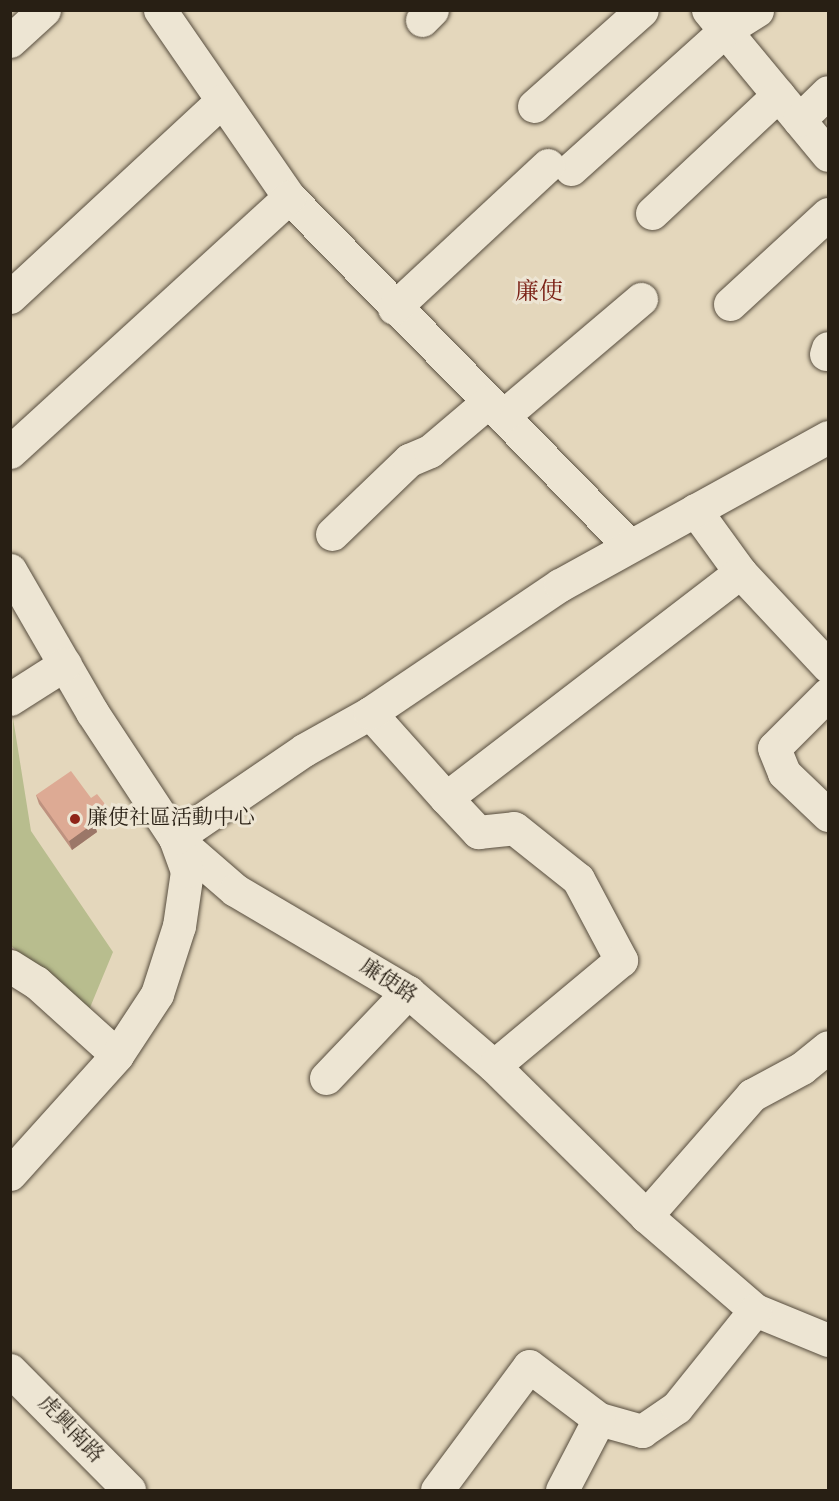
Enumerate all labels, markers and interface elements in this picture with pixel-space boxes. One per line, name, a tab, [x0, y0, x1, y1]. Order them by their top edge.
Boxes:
district label: 廉使	[515, 280, 563, 308]
place label: 廉使社區活動中心	[87, 806, 255, 832]
marker: 廉使社區活動中心	[68, 812, 82, 826]
street label: 廉使路	[355, 954, 421, 1010]
street label: 虎興南路	[32, 1391, 108, 1469]

